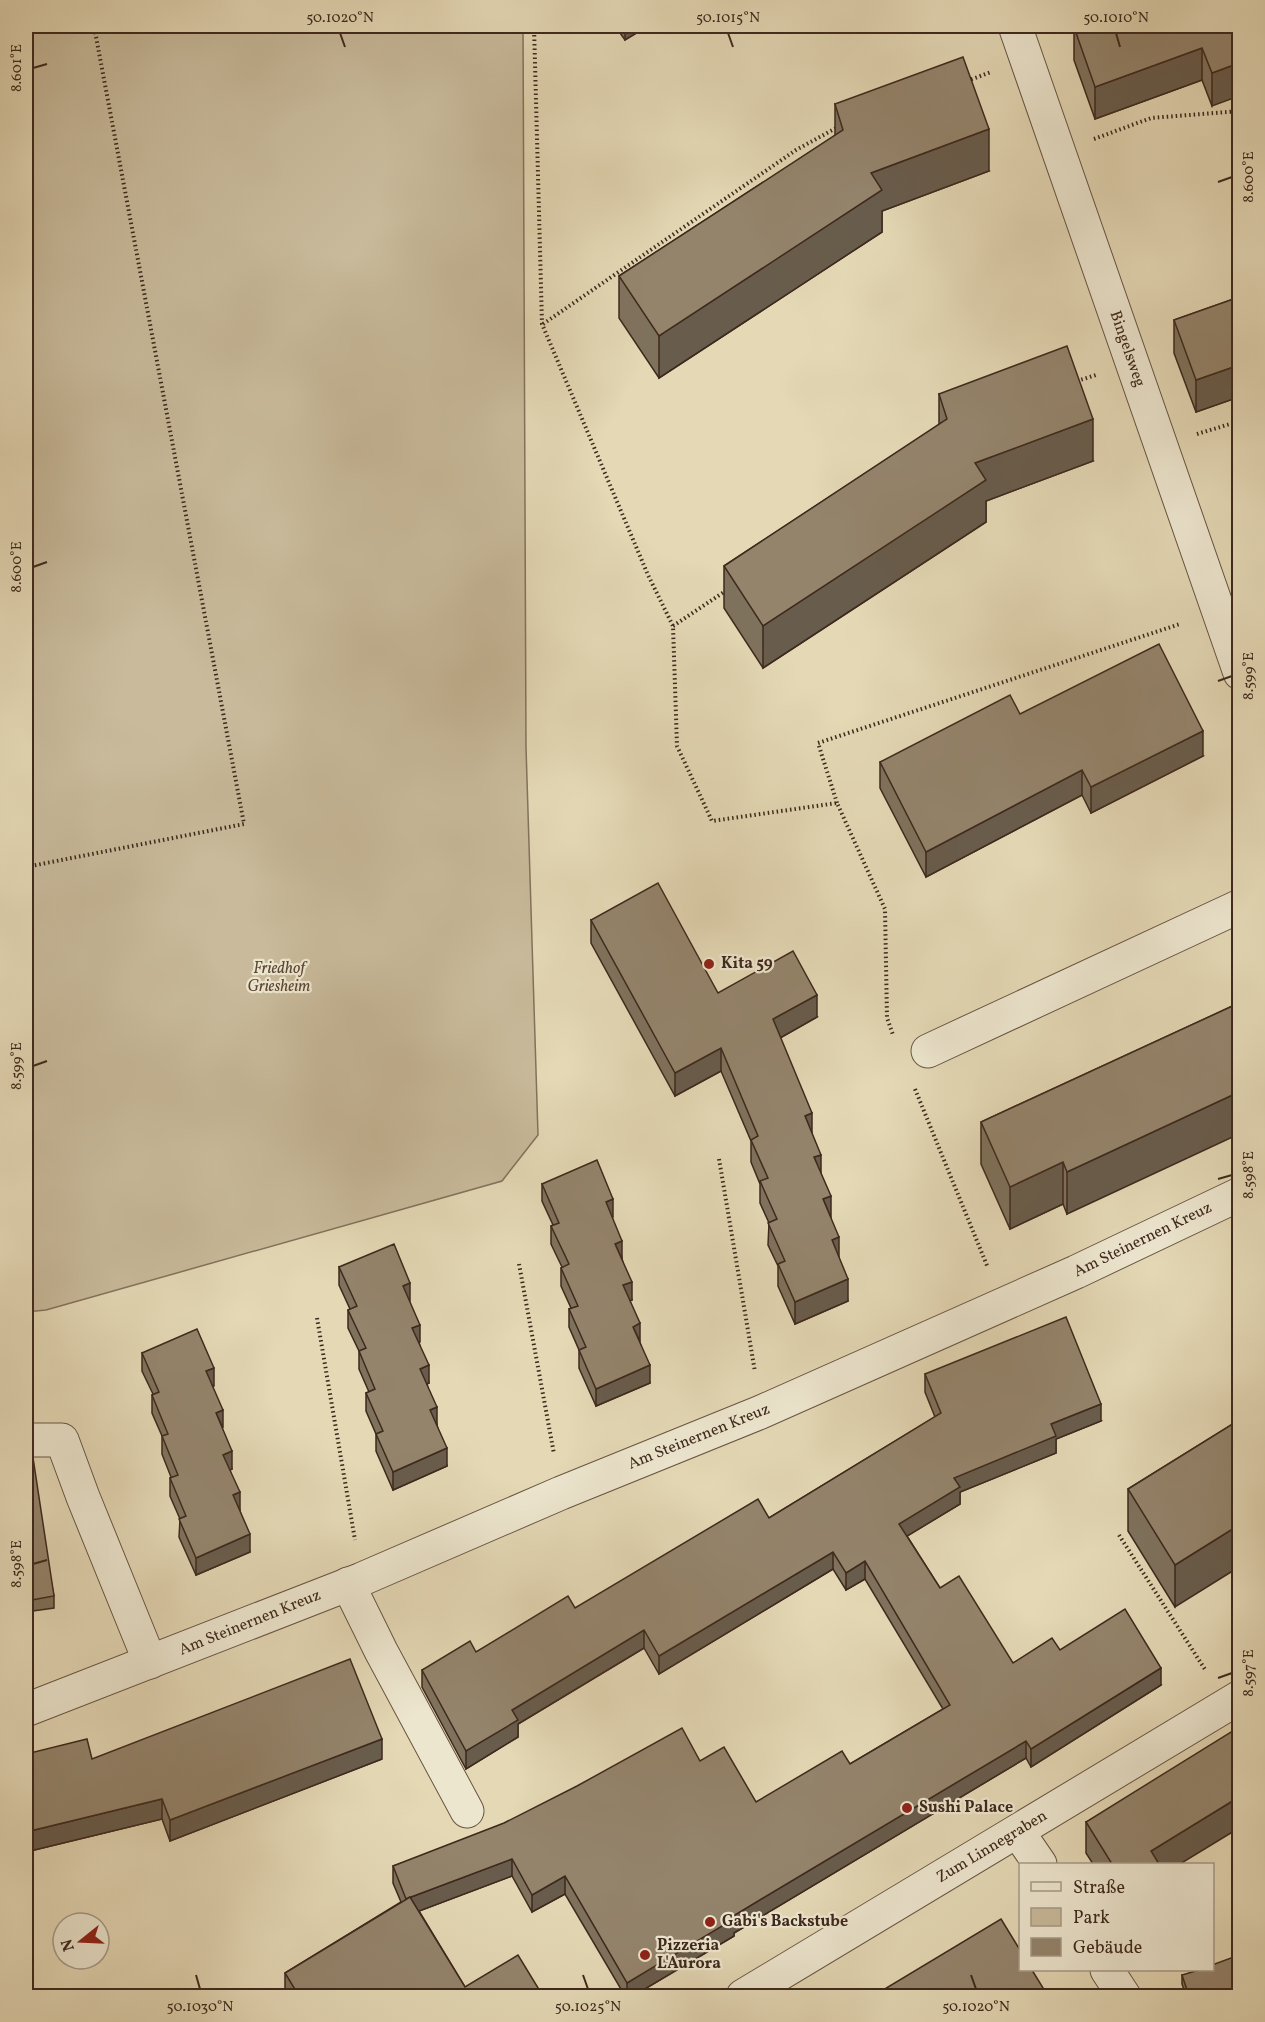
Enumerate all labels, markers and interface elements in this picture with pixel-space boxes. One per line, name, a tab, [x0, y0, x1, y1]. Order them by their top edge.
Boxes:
text: 50.1020°N	[306, 8, 374, 29]
text: 50.1015°N	[696, 8, 760, 29]
text: 50.1010°N	[1083, 8, 1149, 29]
text: 8.601°E	[7, 44, 28, 92]
text: 8.600°E	[1239, 151, 1260, 203]
street label: Bingelsweg	[1104, 308, 1150, 390]
text: 8.600°E	[7, 541, 28, 593]
text: 8.599°E	[1239, 652, 1260, 700]
place label: Kita 59	[721, 953, 773, 975]
marker: Kita 59	[702, 957, 716, 971]
park label: Friedhof Griesheim	[248, 958, 310, 998]
text: 8.599°E	[7, 1042, 28, 1090]
text: 8.598°E	[1239, 1151, 1260, 1199]
street label: Am Steinernen Kreuz	[1070, 1197, 1216, 1283]
street label: Am Steinernen Kreuz	[625, 1398, 773, 1476]
text: 8.598°E	[7, 1540, 28, 1588]
street label: Am Steinernen Kreuz	[176, 1584, 324, 1662]
text: 8.597°E	[1239, 1649, 1260, 1697]
place label: Sushi Palace	[919, 1797, 1013, 1819]
marker: Sushi Palace	[900, 1801, 914, 1815]
street label: Zum Linnegraben	[932, 1805, 1052, 1889]
legend	[1019, 1863, 1214, 1971]
text: Straße	[1073, 1876, 1125, 1901]
text: Park	[1073, 1906, 1110, 1931]
north arrow	[51, 1911, 111, 1971]
place label: Gabi's Backstube	[722, 1911, 848, 1933]
marker: Gabi's Backstube	[703, 1915, 717, 1929]
place label: Pizzeria L'Aurora	[657, 1935, 721, 1975]
text: N	[56, 1936, 81, 1954]
text: Gebäude	[1073, 1936, 1142, 1961]
marker: Pizzeria L'Aurora	[638, 1948, 652, 1962]
text: 50.1030°N	[167, 1997, 233, 2018]
text: 50.1025°N	[555, 1997, 621, 2018]
text: 50.1020°N	[942, 1997, 1010, 2018]

